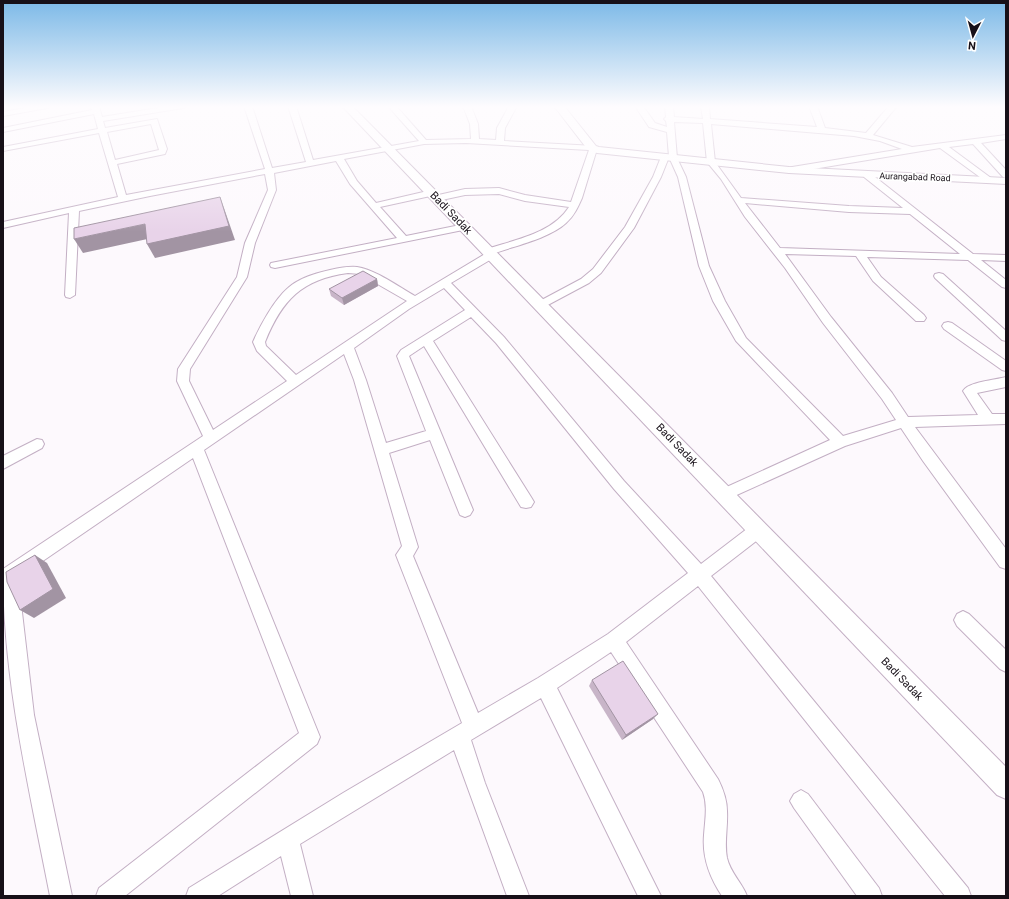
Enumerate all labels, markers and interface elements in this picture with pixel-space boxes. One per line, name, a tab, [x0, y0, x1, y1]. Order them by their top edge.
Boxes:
north arrow	[953, 16, 993, 56]
text: N	[967, 39, 977, 52]
street label: Aurangabad Road	[879, 171, 951, 183]
street label: Badi Sadak	[427, 189, 475, 237]
street label: Badi Sadak	[653, 421, 701, 469]
street label: Badi Sadak	[878, 655, 926, 703]

